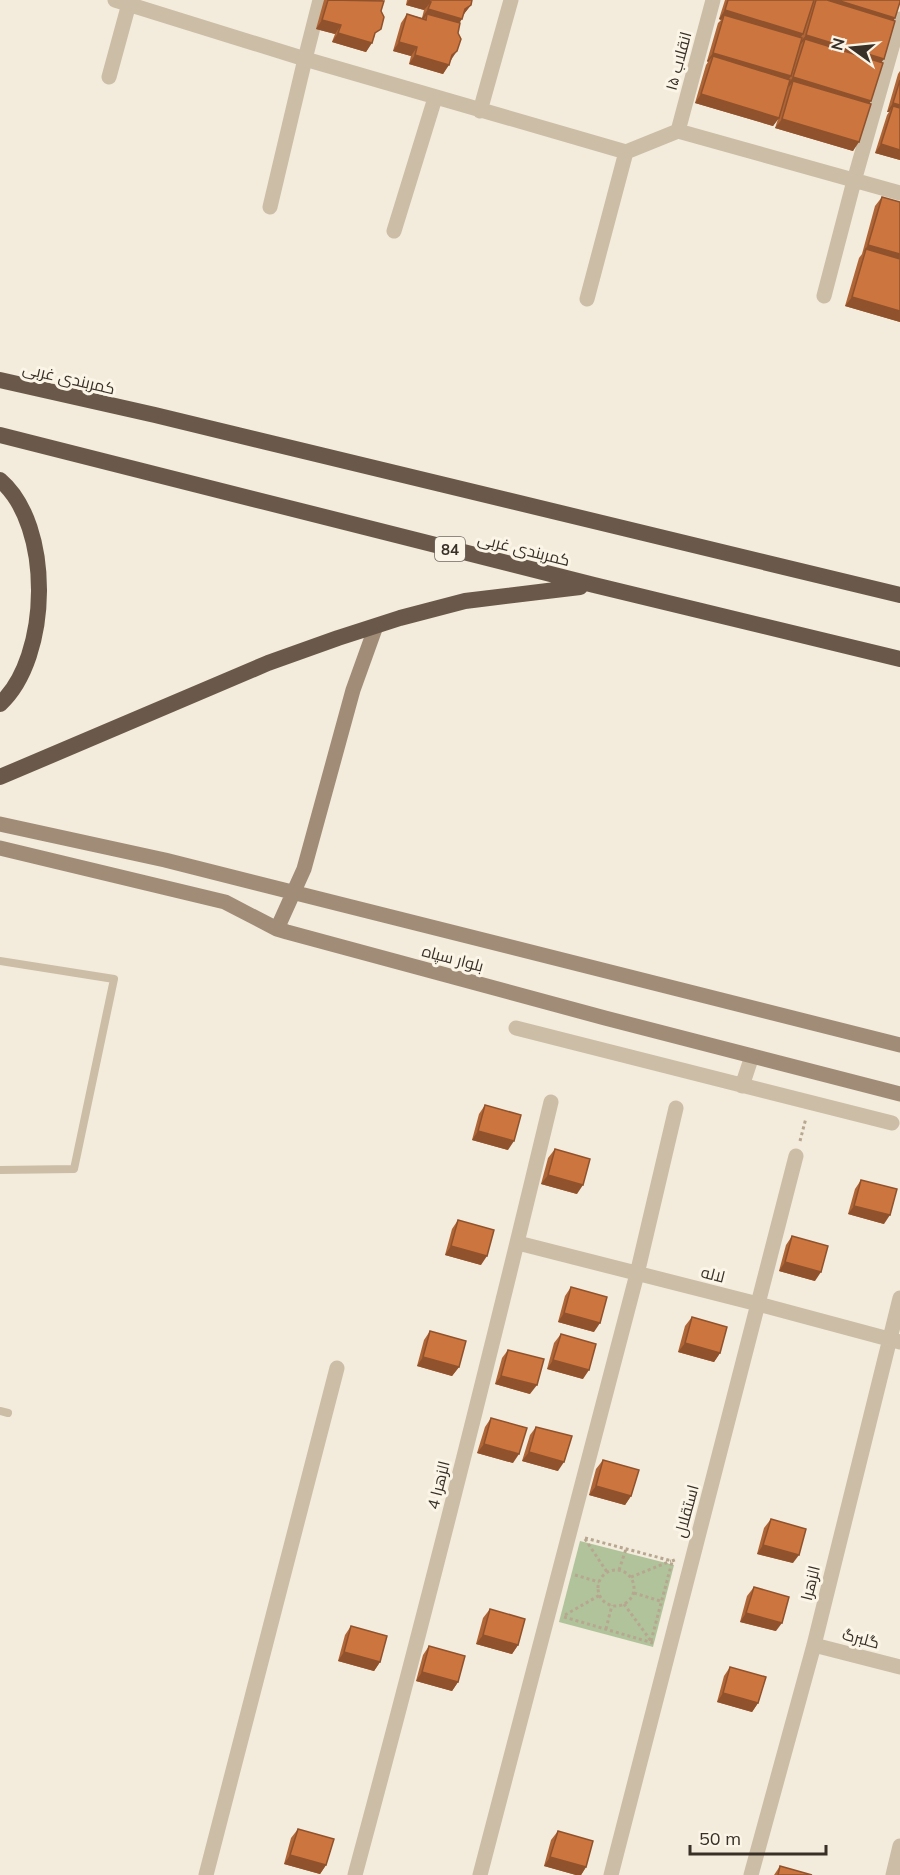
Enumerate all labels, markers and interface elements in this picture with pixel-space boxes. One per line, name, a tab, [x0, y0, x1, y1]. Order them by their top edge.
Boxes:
north arrow	[822, 18, 882, 78]
street label: انقلاب ۱۵	[661, 29, 695, 93]
text: N	[826, 36, 849, 53]
street label: کمربندی غربی	[21, 358, 117, 399]
street label: کمربندی غربی	[476, 528, 572, 571]
road number: 84	[435, 537, 465, 561]
street label: بلوار سپاه	[420, 940, 486, 977]
street label: لاله	[699, 1261, 727, 1287]
street label: الزهرا 4	[422, 1459, 454, 1511]
street label: استقلال	[669, 1482, 704, 1540]
street label: الزهرا	[796, 1563, 824, 1603]
street label: گلبرگ	[840, 1623, 882, 1653]
scale bar	[690, 1818, 826, 1856]
text: 50 m	[699, 1827, 741, 1850]

